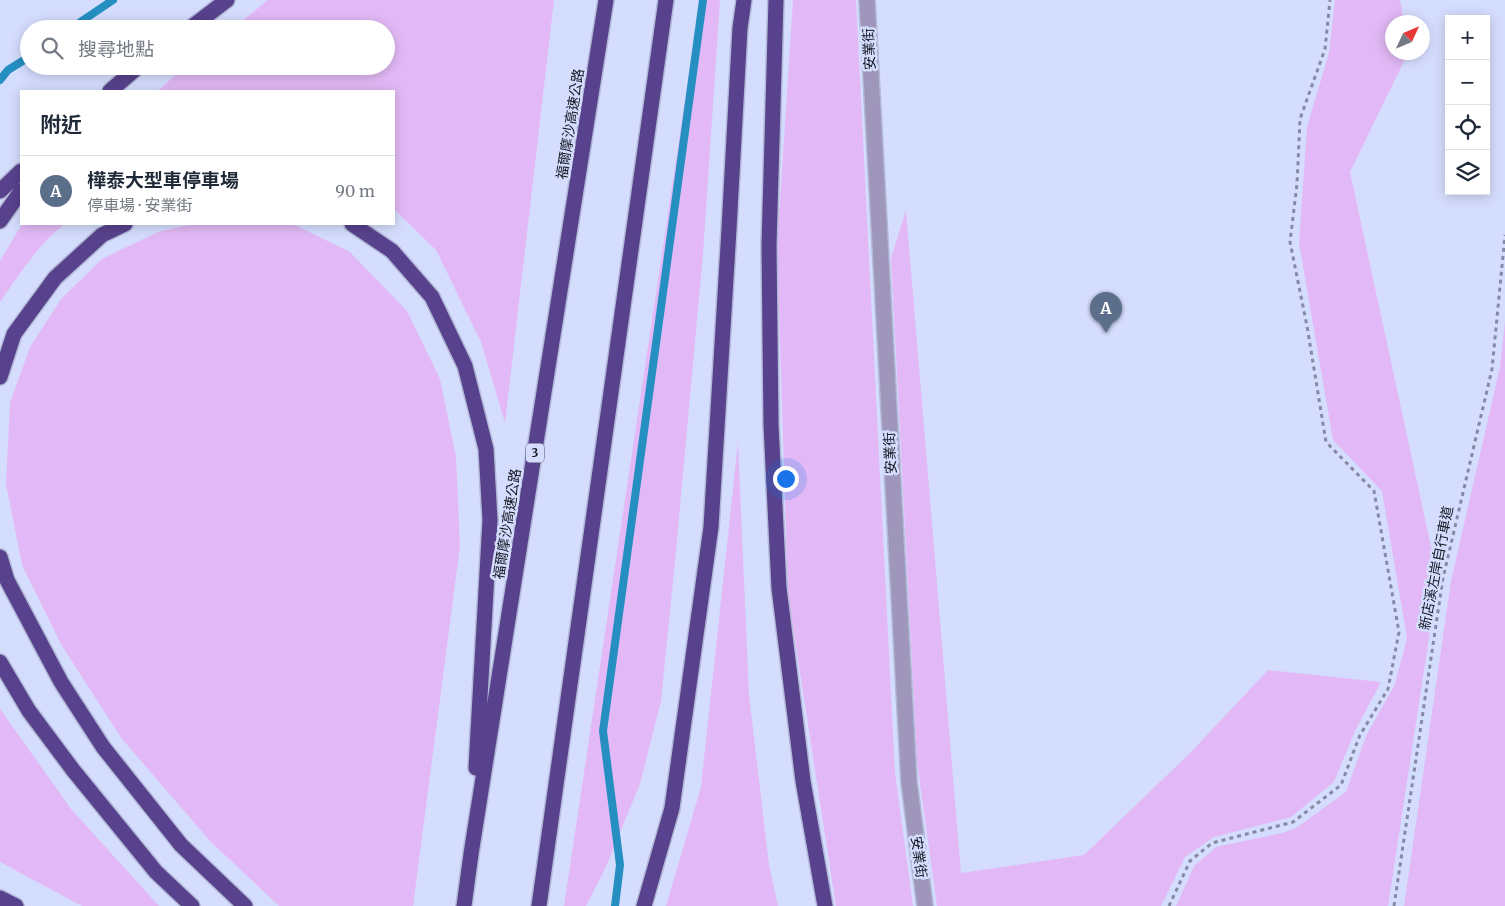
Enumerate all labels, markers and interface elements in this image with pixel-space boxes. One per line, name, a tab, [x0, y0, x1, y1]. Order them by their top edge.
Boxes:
north arrow	[1385, 15, 1430, 60]
map controls	[1445, 15, 1490, 195]
button: +	[1445, 15, 1490, 60]
search box	[20, 20, 395, 75]
street label: 安業街	[859, 28, 879, 70]
icon: search	[38, 34, 66, 62]
text: 搜尋地點	[78, 37, 154, 61]
button: −	[1445, 60, 1490, 105]
street label: 福爾摩沙高速公路	[552, 67, 588, 181]
button: locate	[1445, 105, 1490, 150]
text: 附近	[40, 111, 82, 138]
button: layers	[1445, 150, 1490, 195]
text: 樺泰大型車停車場	[87, 168, 239, 192]
text: A	[50, 181, 62, 201]
text: 90 m	[335, 181, 375, 201]
text: 停車場 · 安業街	[87, 195, 192, 215]
pin: A	[1090, 292, 1122, 333]
street label: 安業街	[880, 432, 900, 474]
road number: 3	[526, 443, 544, 462]
your location	[773, 466, 799, 492]
street label: 福爾摩沙高速公路	[489, 467, 525, 581]
street label: 新店溪左岸自行車道	[1415, 504, 1457, 632]
street label: 安業街	[907, 835, 931, 879]

